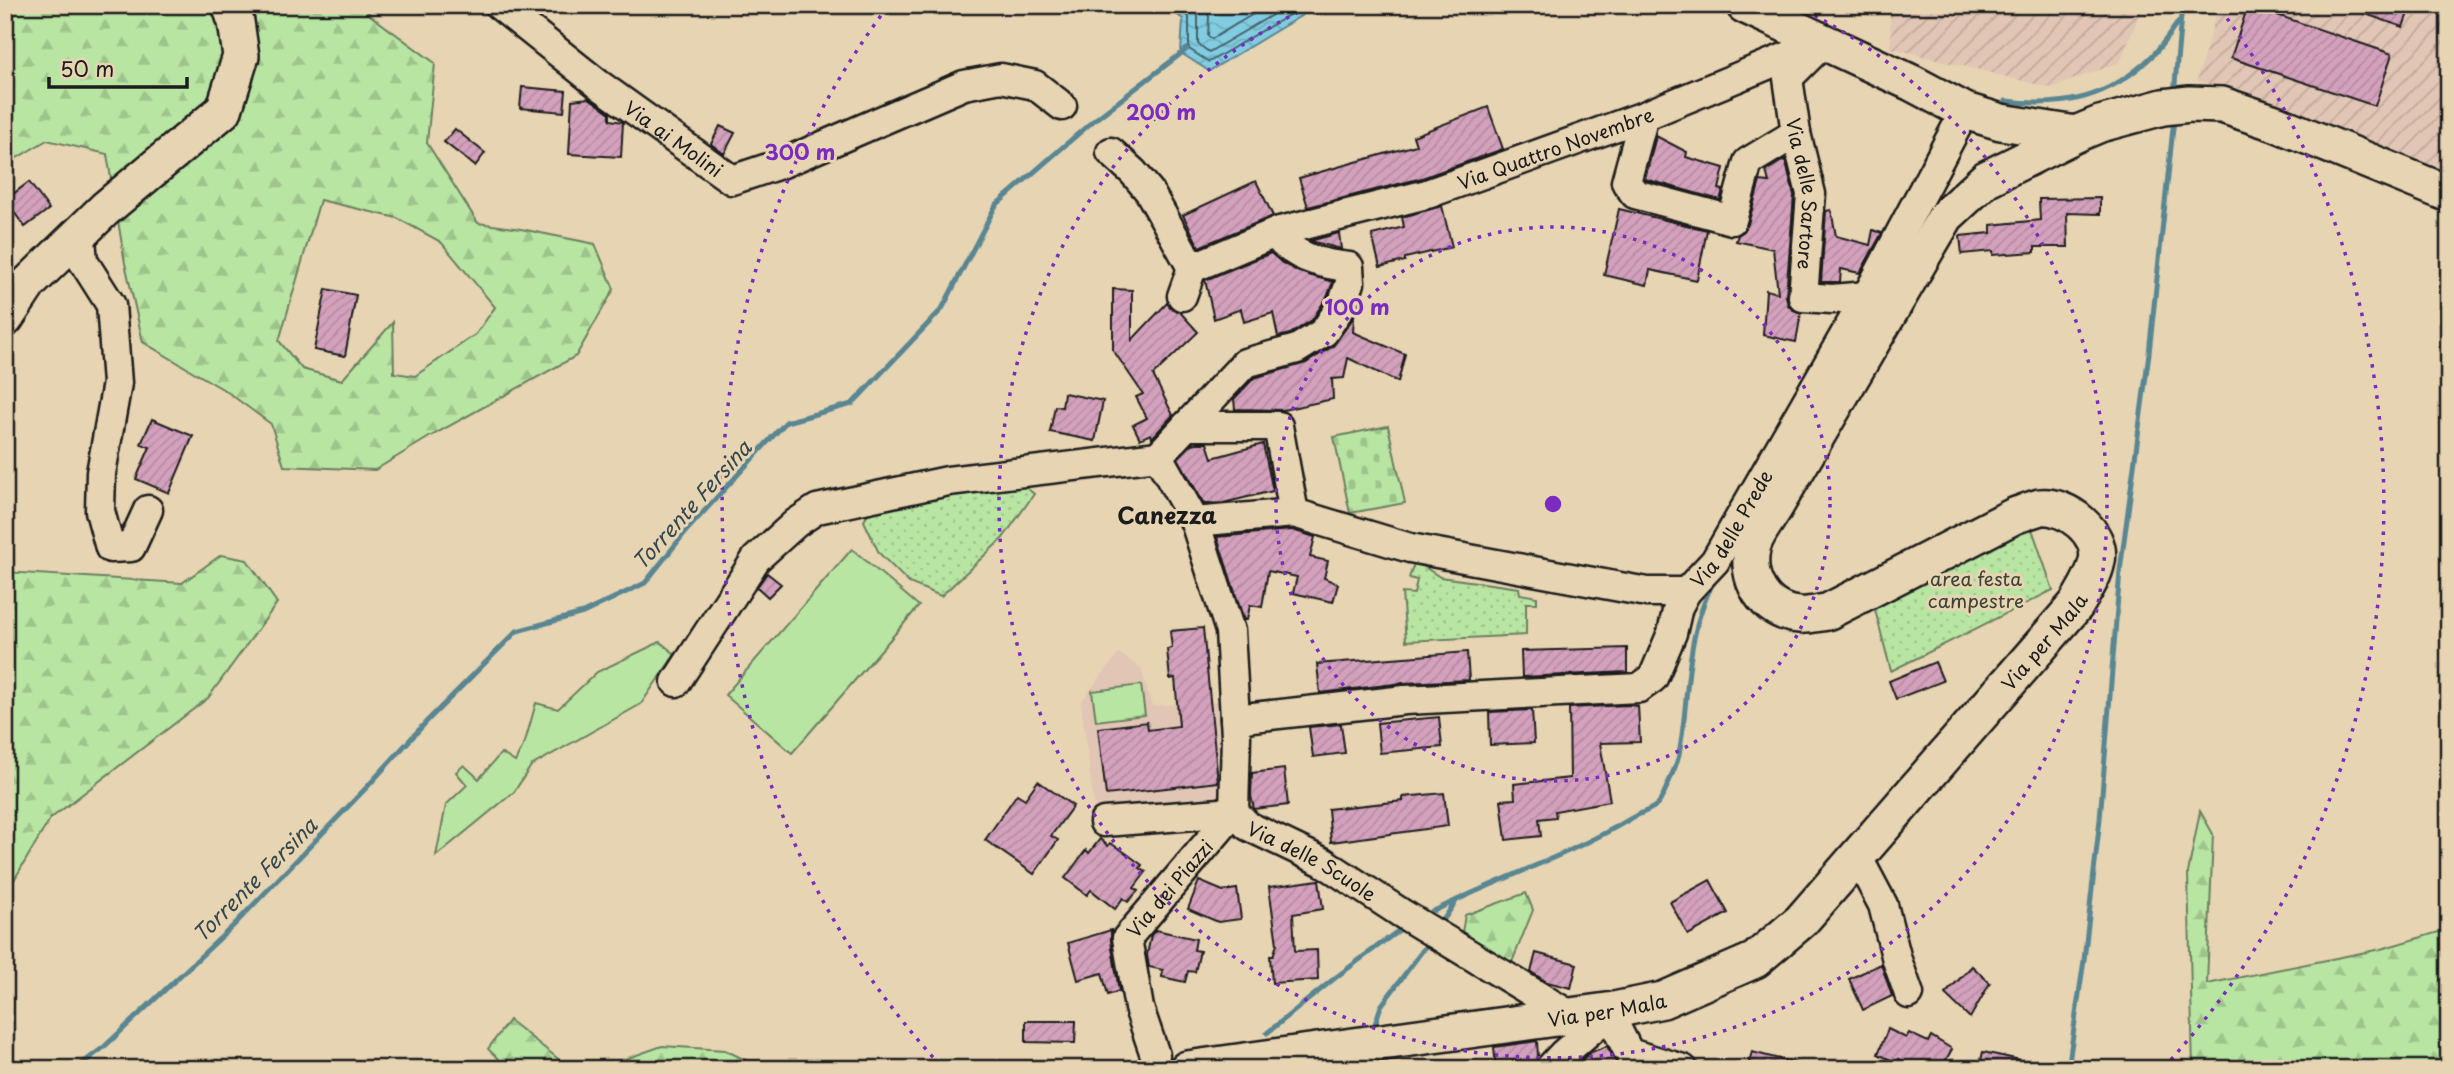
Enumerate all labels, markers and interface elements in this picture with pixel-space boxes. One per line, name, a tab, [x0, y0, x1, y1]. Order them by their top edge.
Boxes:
scale bar	[49, 46, 187, 90]
text: 50 m	[60, 52, 114, 84]
street label: Via ai Molini	[619, 93, 729, 183]
text: 200 m	[1126, 95, 1196, 127]
street label: Via Quattro Novembre	[1453, 100, 1658, 196]
street label: Via delle Sartore	[1780, 116, 1825, 271]
text: 300 m	[765, 135, 835, 167]
text: 100 m	[1324, 290, 1390, 322]
water label: Torrente Fersina	[624, 432, 759, 576]
street label: Via delle Prede	[1683, 464, 1779, 594]
centre of rings	[1541, 492, 1565, 516]
district label: Canezza	[1117, 497, 1217, 532]
park label: area festa campestre	[1928, 564, 2024, 614]
street label: Via per Mala	[1994, 588, 2094, 696]
water label: Torrente Fersina	[184, 809, 324, 949]
street label: Via delle Scuole	[1243, 814, 1382, 908]
street label: Via dei Piazzi	[1119, 833, 1219, 943]
street label: Via per Mala	[1546, 986, 1669, 1033]

